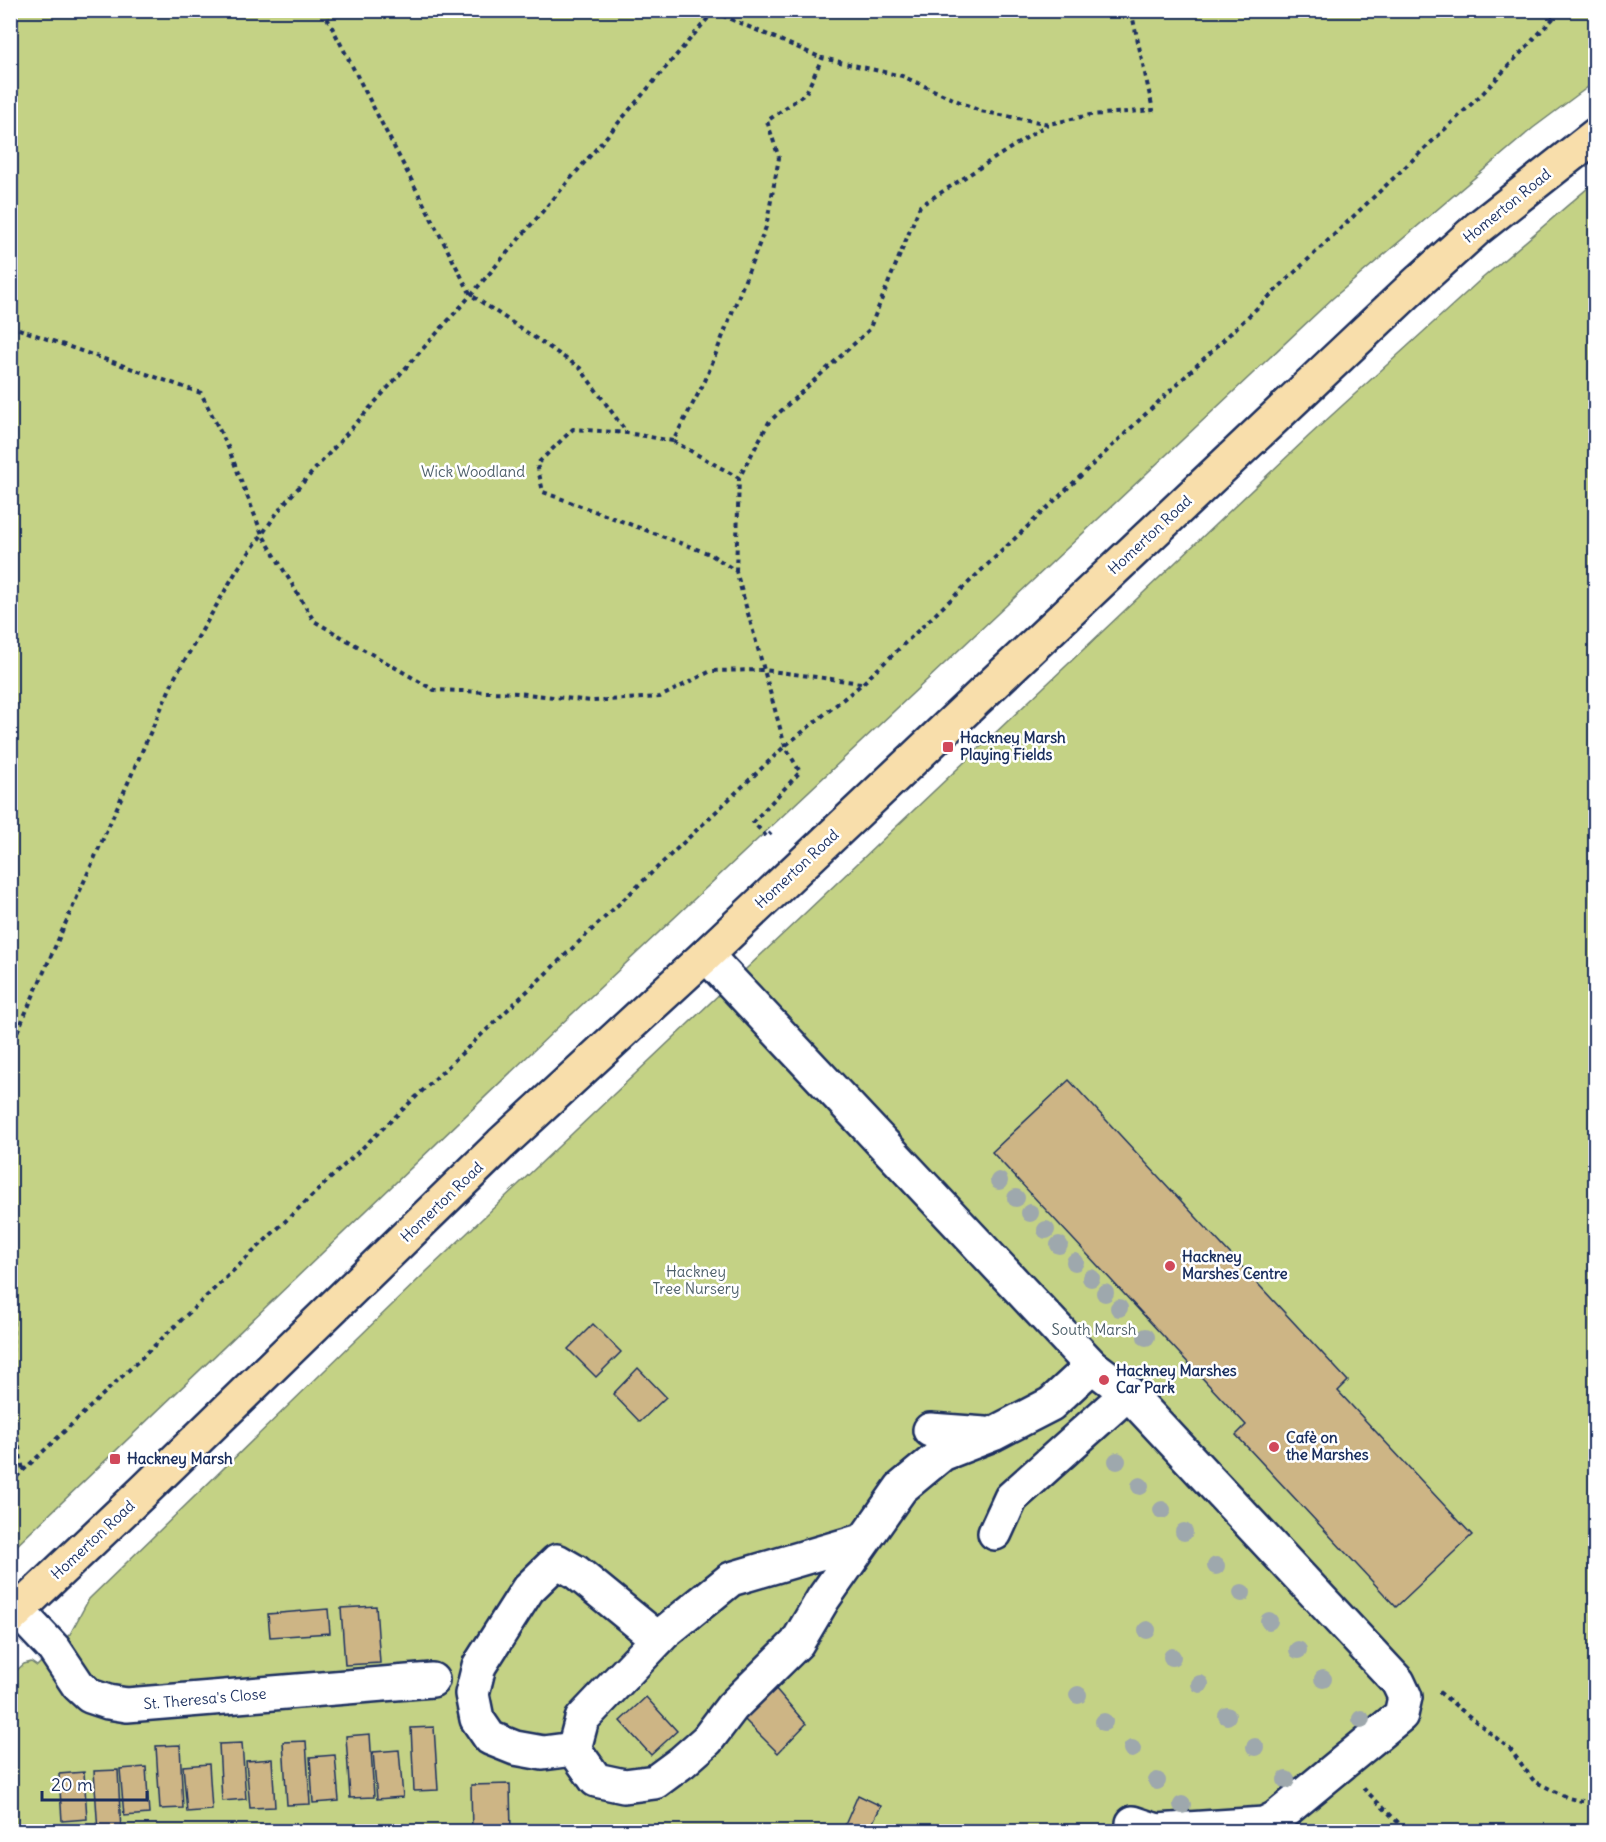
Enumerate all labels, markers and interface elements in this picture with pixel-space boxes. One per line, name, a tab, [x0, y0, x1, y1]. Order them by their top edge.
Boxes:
street label: Homerton Road	[1459, 164, 1555, 247]
park label: Wick Woodland	[421, 462, 525, 481]
street label: Homerton Road	[1104, 491, 1196, 578]
place label: Hackney Marsh Playing Fields	[960, 728, 1066, 765]
marker: Hackney Marsh Playing Fields	[941, 740, 955, 754]
street label: Homerton Road	[751, 825, 843, 912]
street label: Homerton Road	[396, 1157, 487, 1246]
place label: Hackney Marshes Centre	[1182, 1247, 1288, 1283]
marker: Hackney Marshes Centre	[1163, 1259, 1177, 1273]
park label: Hackney Tree Nursery	[653, 1262, 739, 1298]
park label: South Marsh	[1051, 1320, 1137, 1339]
place label: Hackney Marshes Car Park	[1116, 1361, 1237, 1397]
marker: Hackney Marshes Car Park	[1097, 1373, 1111, 1387]
place label: Cafè on the Marshes	[1286, 1428, 1369, 1464]
marker: Cafè on the Marshes	[1267, 1440, 1281, 1454]
place label: Hackney Marsh	[127, 1449, 233, 1469]
marker: Hackney Marsh	[108, 1452, 122, 1466]
street label: Homerton Road	[47, 1496, 139, 1583]
street label: St. Theresa's Close	[143, 1684, 267, 1713]
scale bar	[42, 1764, 147, 1802]
text: 20 m	[51, 1773, 93, 1796]

